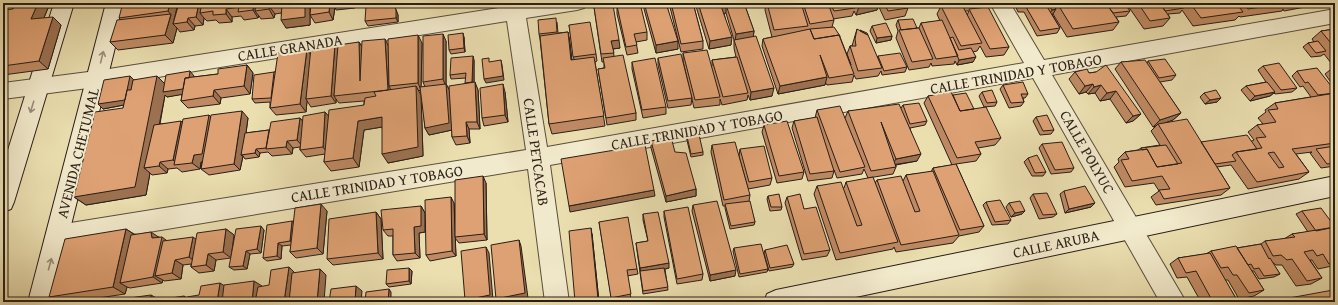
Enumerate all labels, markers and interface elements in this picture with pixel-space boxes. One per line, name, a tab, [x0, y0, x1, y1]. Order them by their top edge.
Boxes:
street label: CALLE GRANADA	[236, 29, 344, 66]
street label: CALLE TRINIDAD Y TOBAGO	[929, 48, 1103, 99]
one-way arrow	[99, 50, 106, 63]
street label: AVENIDA CHETUMAL	[51, 85, 104, 220]
street label: CALLE PETCACAB	[519, 97, 554, 207]
one-way arrow	[28, 100, 35, 113]
street label: CALLE TRINIDAD Y TOBAGO	[610, 104, 784, 155]
street label: CALLE POLYUC	[1055, 106, 1120, 197]
street label: CALLE TRINIDAD Y TOBAGO	[289, 160, 464, 207]
street label: CALLE ARUBA	[1011, 224, 1101, 263]
one-way arrow	[47, 258, 54, 271]

